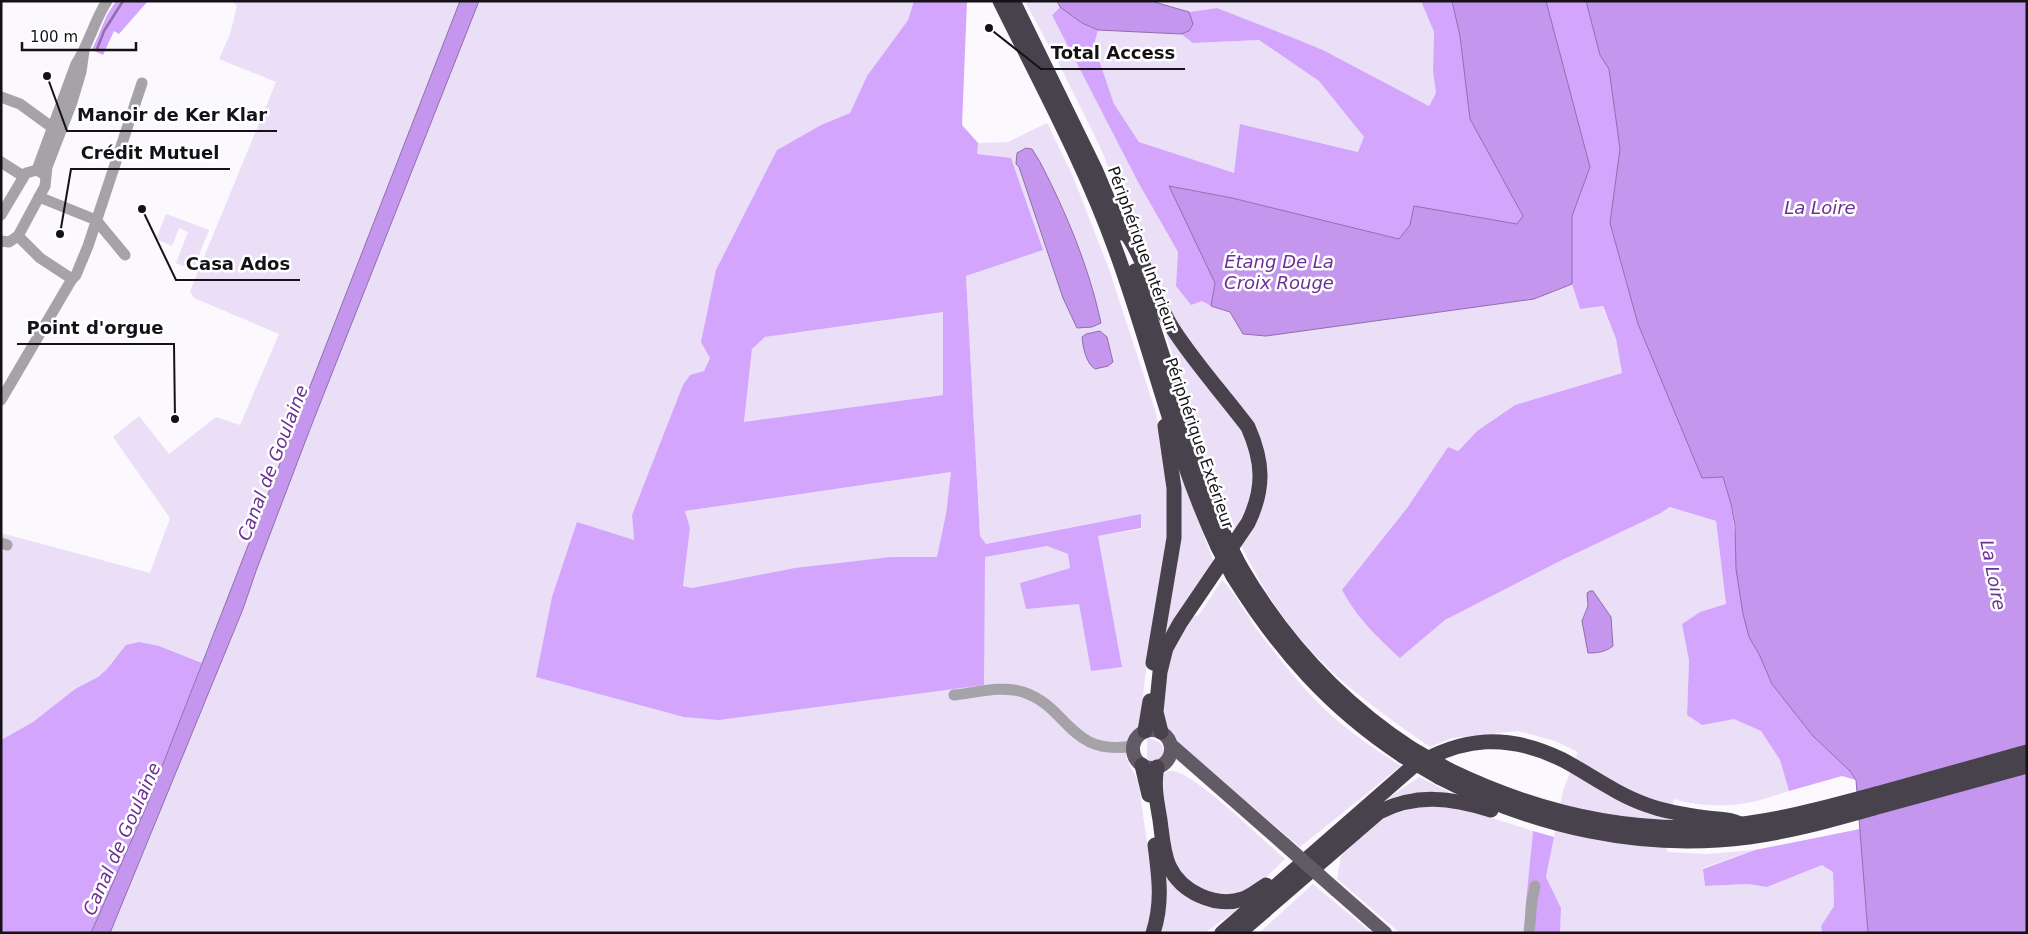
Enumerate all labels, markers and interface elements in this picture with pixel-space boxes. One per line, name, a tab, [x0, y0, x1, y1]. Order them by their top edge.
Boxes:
scale bar	[22, 20, 136, 52]
text: 100 m	[30, 28, 78, 46]
callout: Total Access	[1041, 36, 1185, 69]
text: Total Access	[1051, 42, 1175, 63]
callout: Manoir de Ker Klar	[67, 98, 277, 131]
text: Manoir de Ker Klar	[77, 104, 267, 125]
callout: Crédit Mutuel	[71, 136, 230, 169]
text: Crédit Mutuel	[81, 142, 219, 163]
street label: Périphérique Intérieur	[1104, 164, 1182, 335]
water label: La Loire	[1784, 197, 1856, 218]
callout: Casa Ados	[176, 247, 300, 280]
water label: Étang De La Croix Rouge	[1224, 251, 1334, 293]
text: Casa Ados	[186, 253, 290, 274]
callout: Point d'orgue	[17, 311, 174, 344]
text: Point d'orgue	[27, 317, 163, 338]
street label: Périphérique Extérieur	[1161, 355, 1238, 532]
water label: Canal de Goulaine	[233, 382, 312, 544]
water label: La Loire	[1976, 538, 2011, 612]
water label: Canal de Goulaine	[78, 759, 165, 918]

